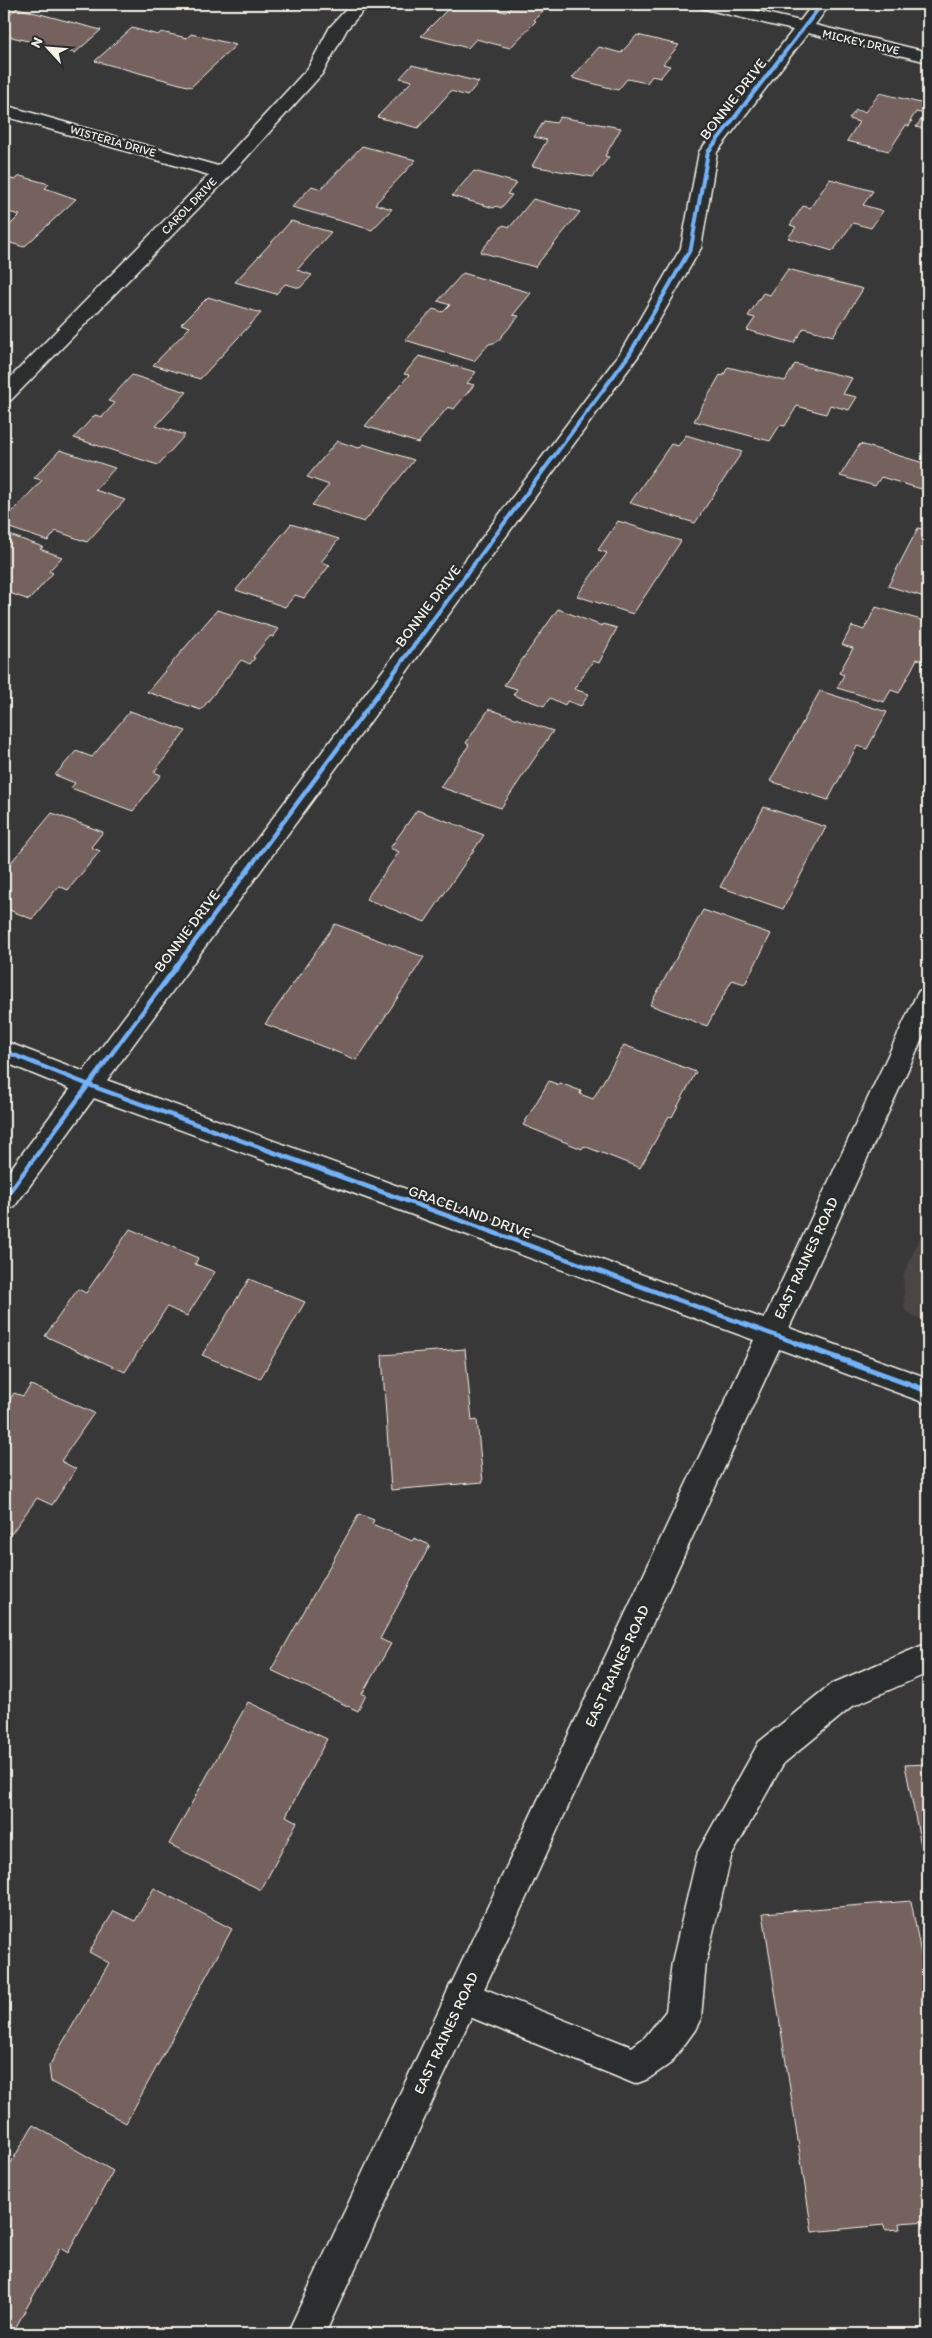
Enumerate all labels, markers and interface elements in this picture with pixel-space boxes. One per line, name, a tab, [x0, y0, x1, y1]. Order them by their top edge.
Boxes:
north arrow	[22, 22, 72, 72]
street label: MICKEY DRIVE	[821, 26, 901, 58]
text: N	[27, 35, 46, 50]
street label: BONNIE DRIVE	[696, 55, 770, 143]
street label: WISTERIA DRIVE	[68, 122, 158, 160]
street label: CAROL DRIVE	[158, 174, 220, 237]
street label: BONNIE DRIVE	[391, 561, 465, 651]
street label: BONNIE DRIVE	[150, 886, 224, 976]
street label: GRACELAND DRIVE	[406, 1181, 534, 1243]
street label: EAST RAINES ROAD	[770, 1194, 842, 1322]
street label: EAST RAINES ROAD	[581, 1602, 653, 1730]
street label: EAST RAINES ROAD	[410, 1969, 482, 2097]

